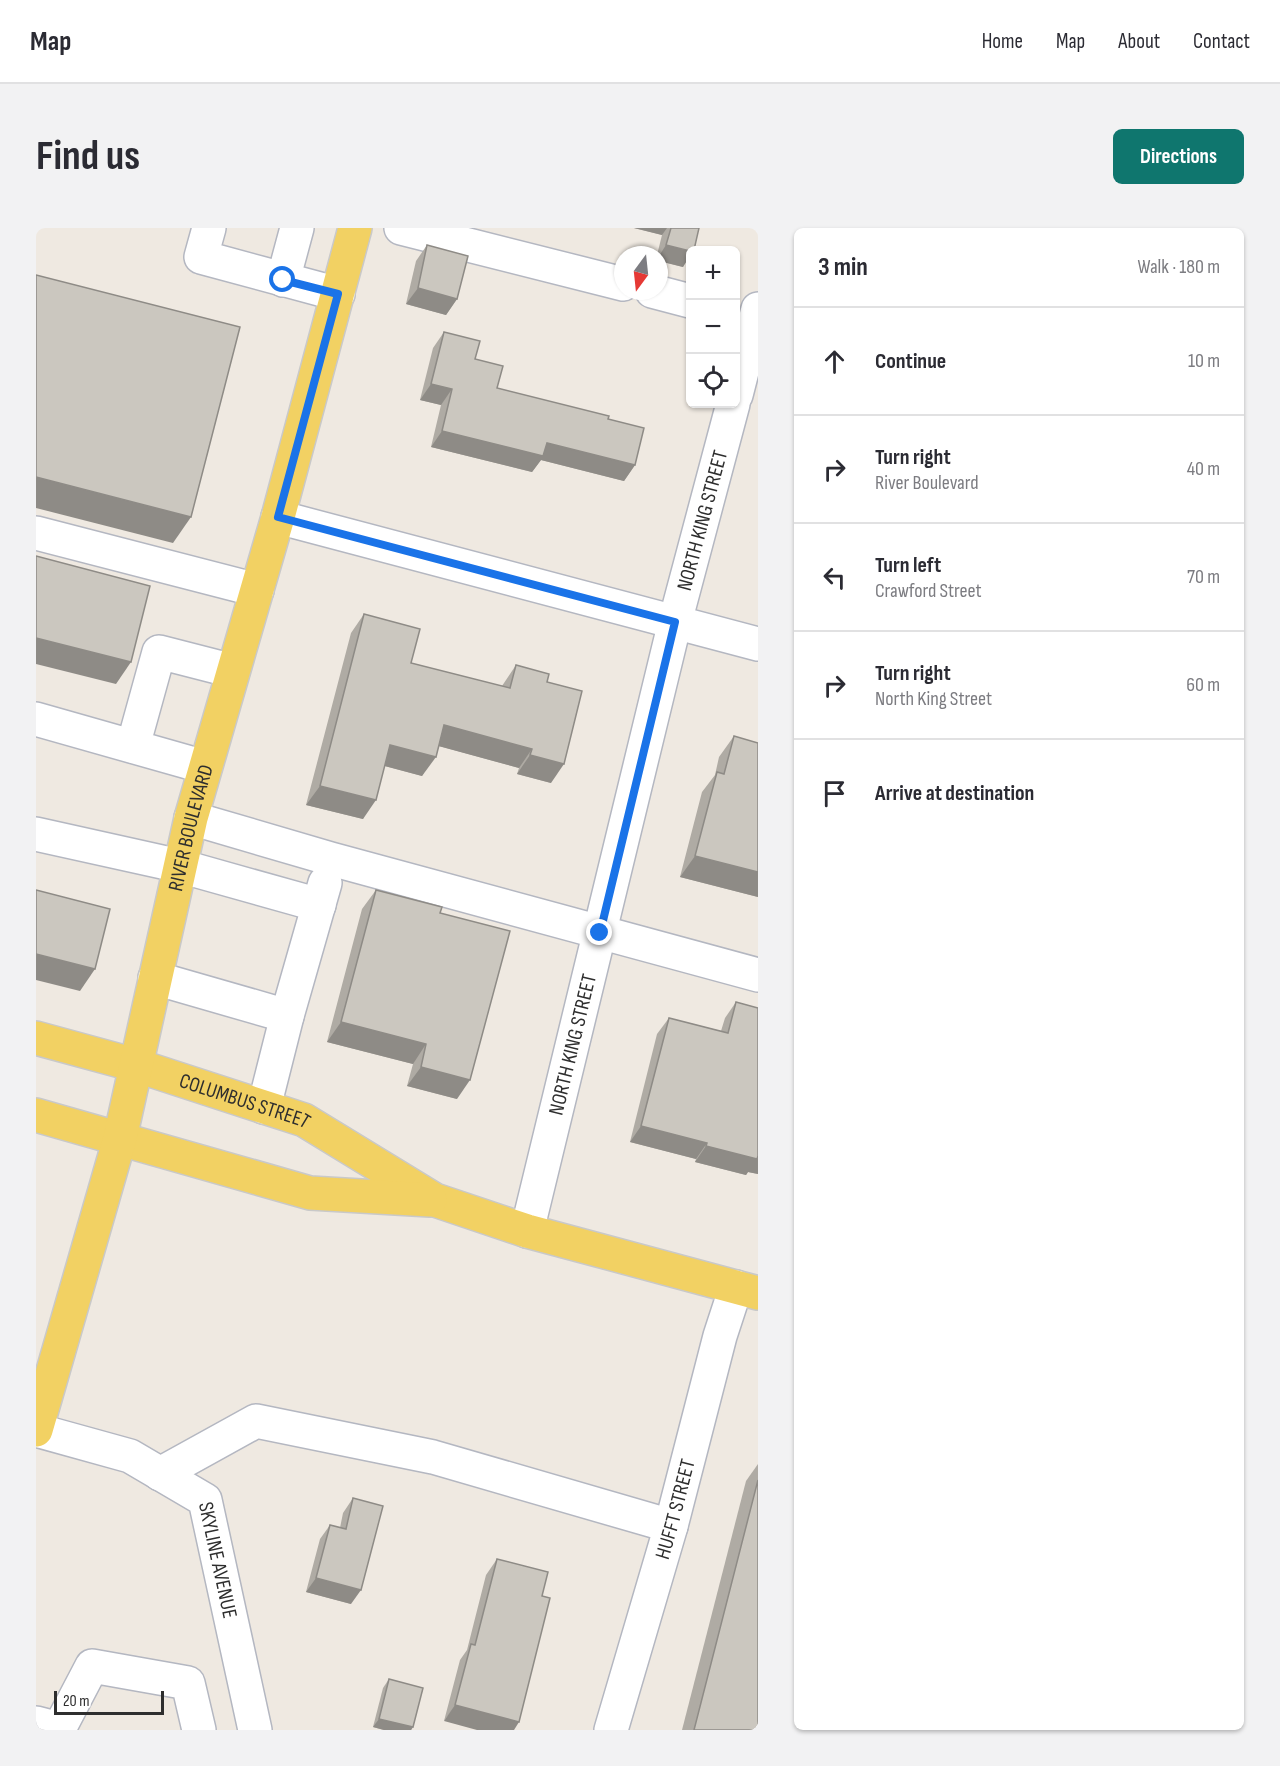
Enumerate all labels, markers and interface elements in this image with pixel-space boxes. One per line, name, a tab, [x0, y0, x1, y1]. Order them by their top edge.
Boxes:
text: Map	[30, 25, 71, 58]
text: Home	[982, 29, 1023, 54]
text: Map	[1056, 29, 1085, 54]
text: About	[1118, 29, 1160, 54]
text: Contact	[1193, 29, 1250, 54]
button: Directions	[1113, 129, 1244, 184]
text: Find us	[36, 131, 140, 182]
north arrow	[614, 246, 668, 300]
map controls	[686, 246, 740, 408]
button: +	[686, 246, 740, 300]
text: 3 min	[818, 252, 868, 283]
text: Walk · 180 m	[1137, 255, 1220, 279]
route start	[269, 266, 295, 292]
button: −	[686, 300, 740, 354]
icon: ahead	[818, 345, 851, 378]
text: Continue	[875, 348, 946, 375]
text: 10 m	[1188, 349, 1220, 373]
button: locate	[686, 354, 740, 408]
text: Turn right	[875, 444, 951, 471]
street label: NORTH KING STREET	[672, 447, 733, 593]
icon: right	[818, 453, 851, 486]
text: 40 m	[1187, 457, 1220, 481]
text: River Boulevard	[875, 471, 979, 495]
text: Turn left	[875, 552, 941, 579]
icon: left	[818, 561, 851, 594]
text: 70 m	[1187, 565, 1220, 589]
text: Crawford Street	[875, 579, 982, 603]
text: Turn right	[875, 660, 951, 687]
icon: right	[818, 669, 851, 702]
text: 60 m	[1186, 673, 1220, 697]
text: North King Street	[875, 687, 992, 711]
street label: RIVER BOULEVARD	[163, 762, 219, 893]
icon: arrive	[818, 777, 851, 810]
text: Arrive at destination	[875, 780, 1034, 807]
route end	[586, 919, 612, 945]
street label: NORTH KING STREET	[544, 971, 602, 1118]
street label: COLUMBUS STREET	[176, 1068, 315, 1134]
street label: HUFFT STREET	[650, 1456, 701, 1562]
street label: SKYLINE AVENUE	[193, 1500, 242, 1621]
scale bar	[54, 1688, 164, 1716]
text: 20 m	[63, 1692, 90, 1711]

